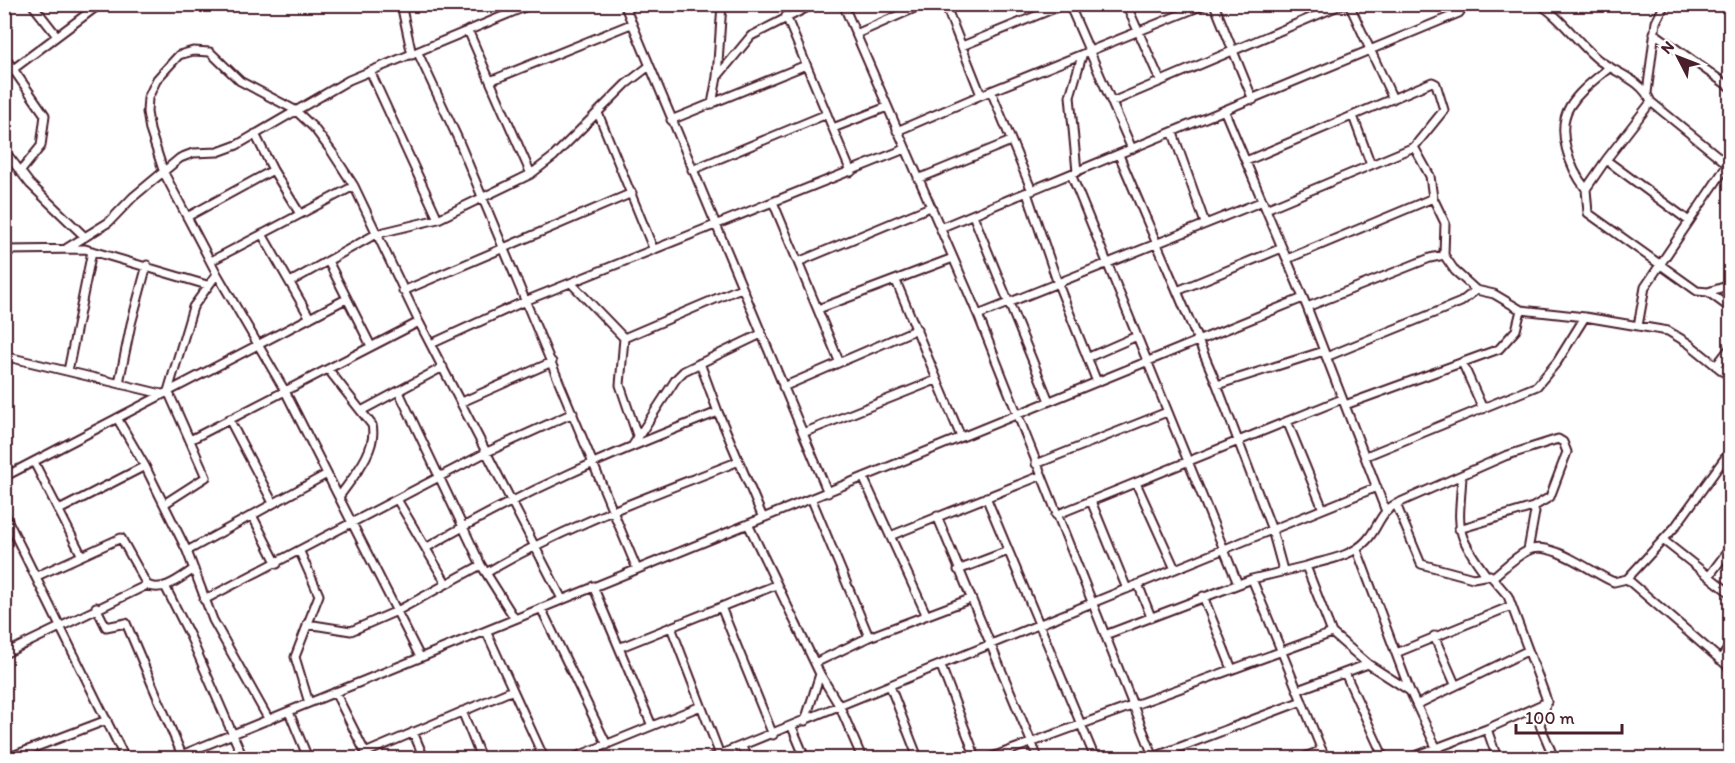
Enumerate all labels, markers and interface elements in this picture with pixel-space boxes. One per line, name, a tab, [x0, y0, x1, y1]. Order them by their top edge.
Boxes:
north arrow	[1648, 27, 1708, 87]
text: N	[1657, 37, 1678, 58]
scale bar	[1516, 697, 1622, 735]
text: 100 m	[1525, 707, 1575, 729]

